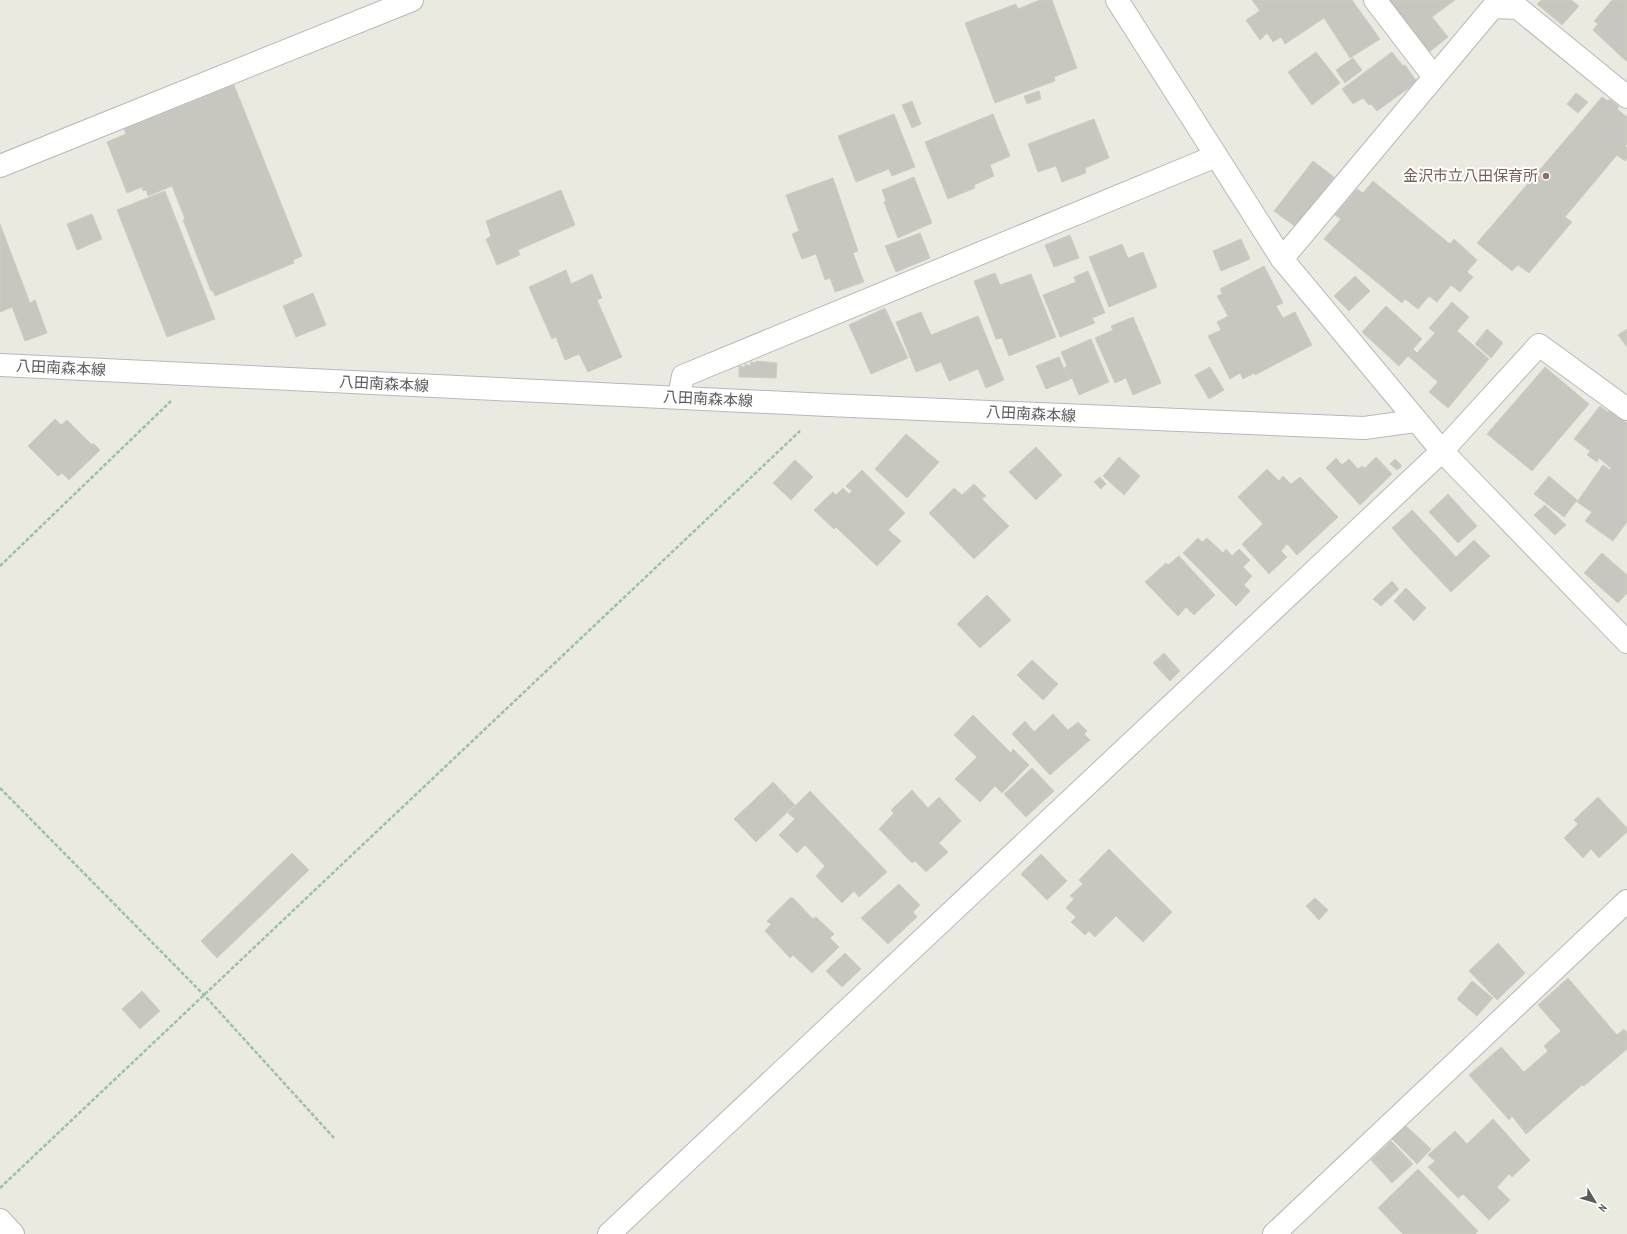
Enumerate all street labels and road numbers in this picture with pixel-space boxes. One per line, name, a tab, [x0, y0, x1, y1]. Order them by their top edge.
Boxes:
street label: 八田南森本線	[16, 356, 106, 379]
street label: 八田南森本線	[339, 372, 429, 395]
street label: 八田南森本線	[663, 387, 753, 410]
street label: 八田南森本線	[986, 402, 1076, 425]

